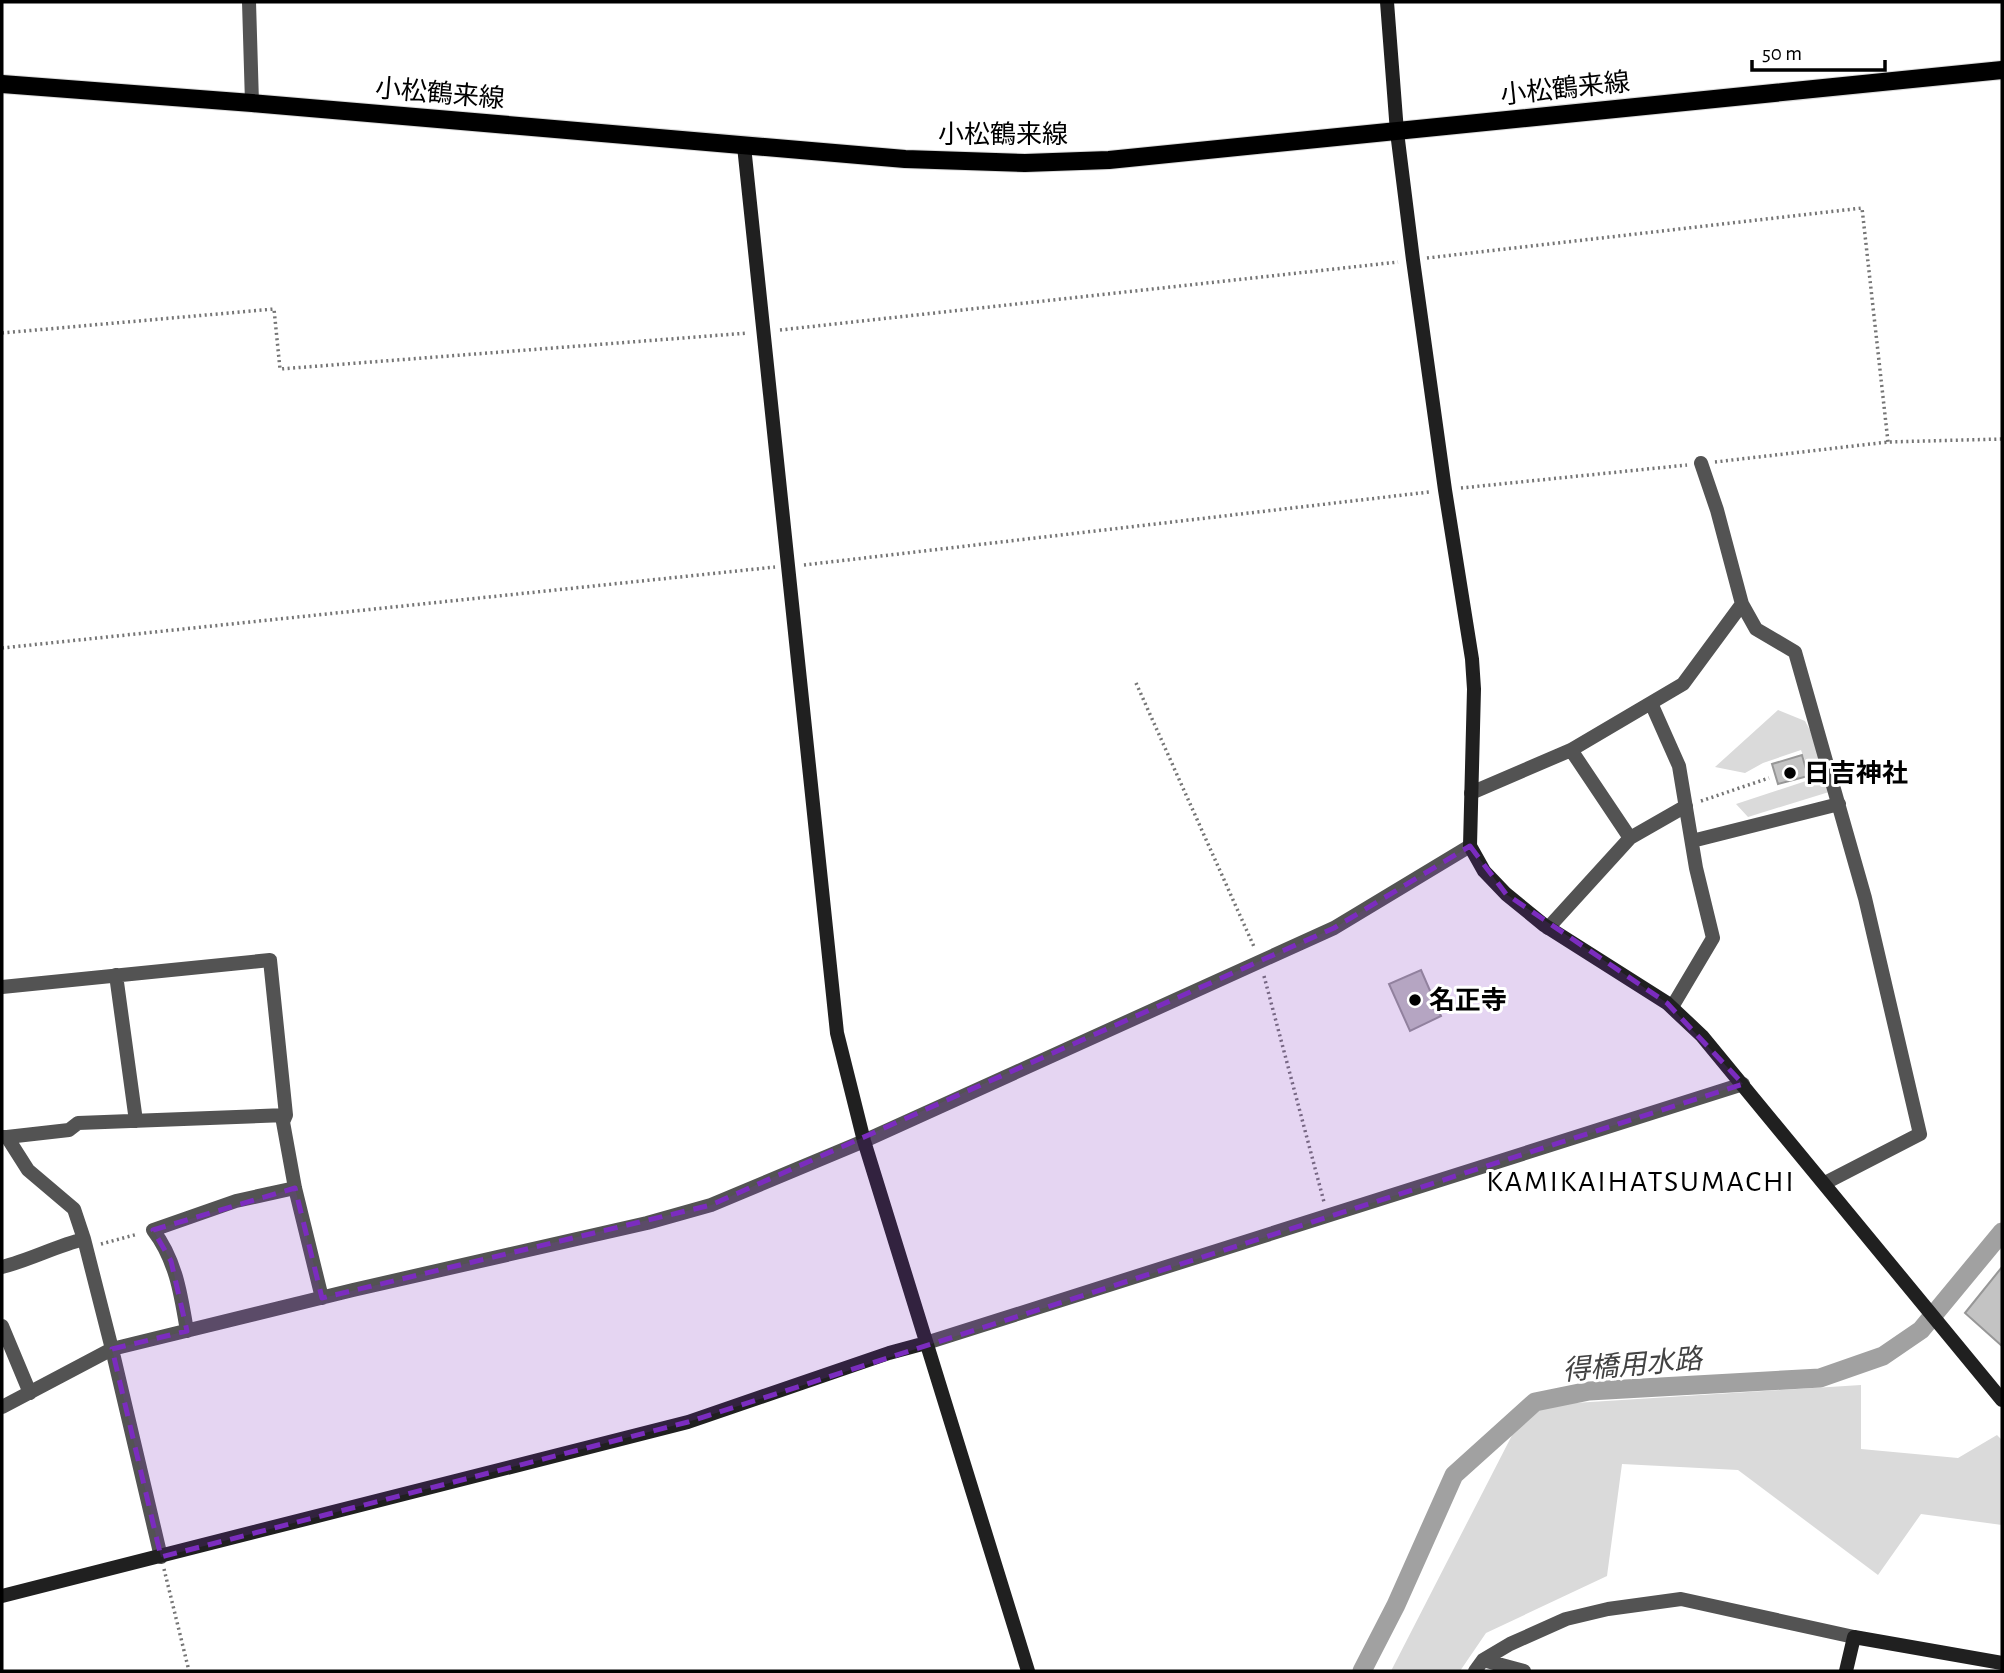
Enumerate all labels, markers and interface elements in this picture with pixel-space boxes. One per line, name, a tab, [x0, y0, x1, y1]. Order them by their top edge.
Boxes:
scale bar	[1752, 28, 1885, 72]
text: 50 m	[1762, 43, 1802, 64]
street label: 小松鶴来線	[1499, 68, 1631, 109]
street label: 小松鶴来線	[374, 74, 506, 113]
street label: 小松鶴来線	[938, 121, 1068, 148]
place label: 日吉神社	[1804, 759, 1908, 787]
marker: 日吉神社	[1782, 765, 1798, 781]
place label: 名正寺	[1429, 986, 1507, 1014]
marker: 名正寺	[1407, 992, 1423, 1008]
district label: KAMIKAIHATSUMACHI	[1486, 1167, 1796, 1197]
water label: 得橋用水路	[1561, 1344, 1705, 1386]

